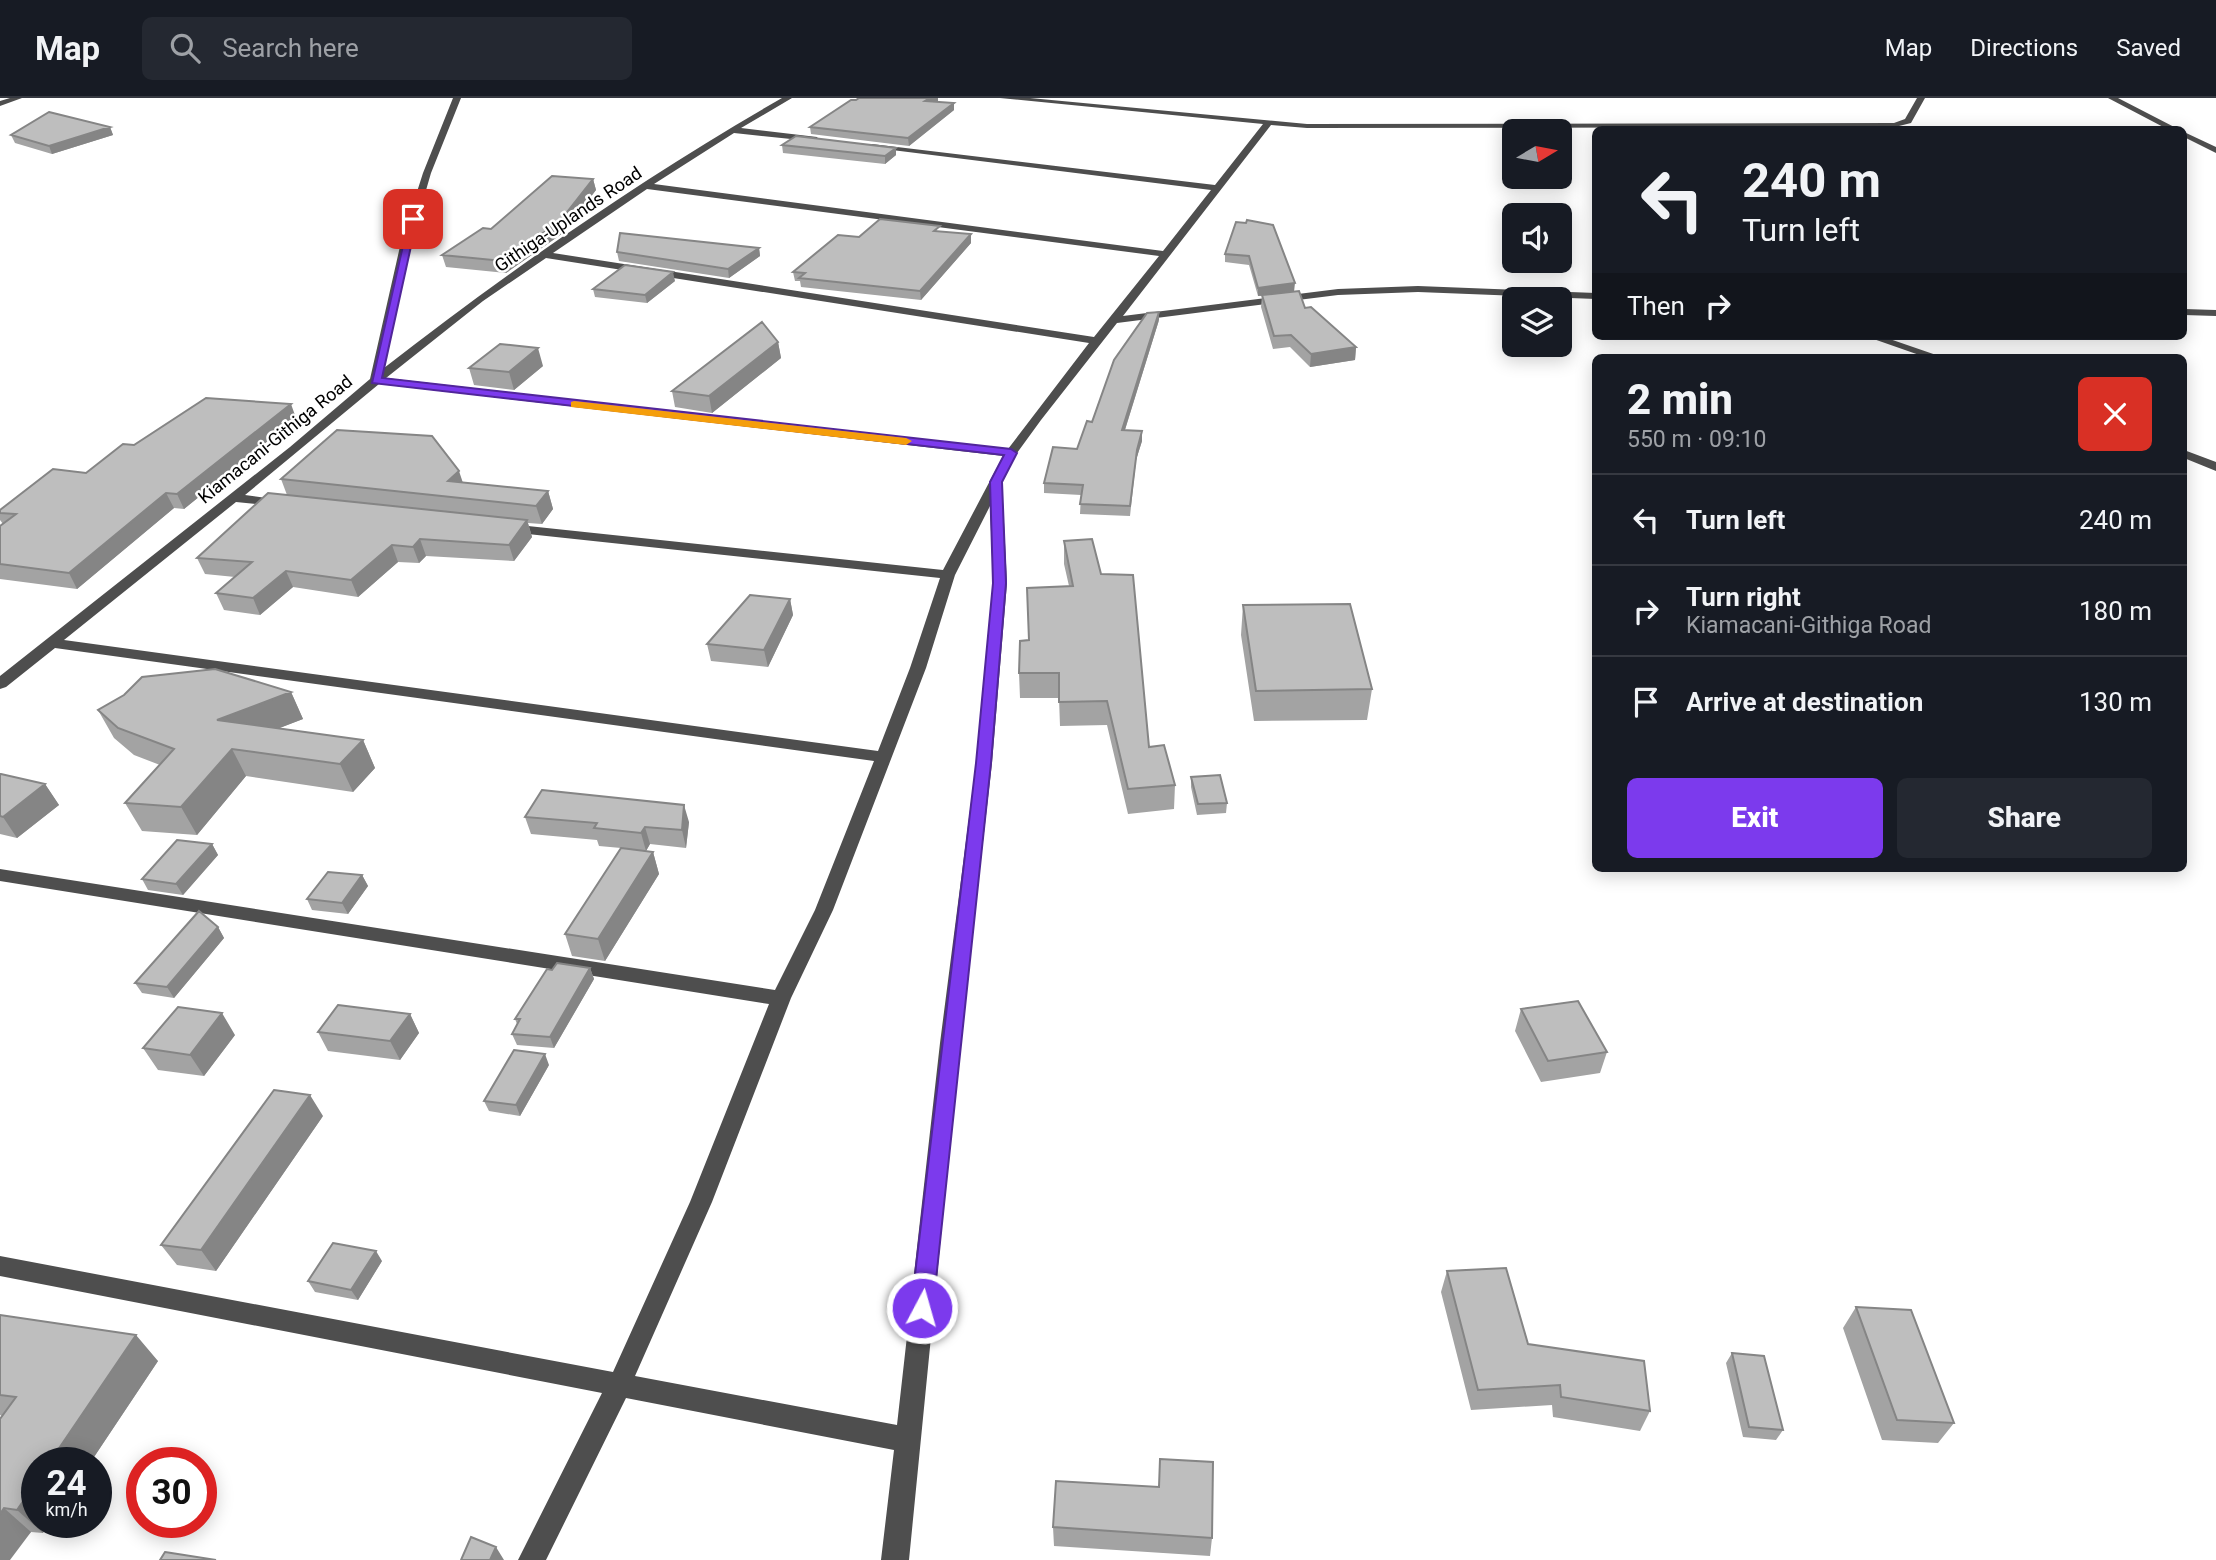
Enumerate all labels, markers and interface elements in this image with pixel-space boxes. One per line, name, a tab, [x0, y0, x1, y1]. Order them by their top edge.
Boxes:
search box	[142, 17, 632, 80]
text: Map	[35, 29, 100, 68]
icon: search	[166, 29, 204, 67]
text: Search here	[222, 33, 359, 63]
text: Map	[1885, 34, 1932, 62]
text: Directions	[1970, 34, 2078, 62]
text: Saved	[2116, 34, 2181, 62]
north arrow	[1502, 119, 1572, 189]
map controls	[1502, 119, 1572, 357]
text: 240 m	[1742, 152, 1881, 209]
icon: left	[1627, 154, 1718, 245]
street label: Githiga-Uplands Road	[491, 162, 645, 276]
pin	[383, 189, 443, 249]
icon: arrive	[394, 200, 432, 238]
button: sound	[1502, 203, 1572, 273]
text: Turn left	[1742, 211, 1860, 249]
button: layers	[1502, 287, 1572, 357]
icon: right	[1699, 287, 1737, 325]
text: Then	[1627, 291, 1685, 321]
street label: Kiamacani-Githiga Road	[194, 370, 356, 508]
text: 2 min	[1627, 375, 1733, 424]
button: close	[2078, 377, 2152, 451]
text: 550 m · 09:10	[1627, 426, 1766, 453]
icon: left	[1627, 501, 1665, 539]
text: Turn left	[1686, 505, 1785, 535]
text: 240 m	[2079, 505, 2152, 535]
text: Turn right	[1686, 582, 1801, 612]
icon: right	[1627, 592, 1665, 630]
text: 180 m	[2079, 596, 2152, 626]
text: Kiamacani-Githiga Road	[1686, 612, 1931, 639]
icon: arrive	[1627, 683, 1665, 721]
text: Arrive at destination	[1686, 687, 1923, 717]
text: 130 m	[2079, 687, 2152, 717]
button: Exit	[1627, 778, 1883, 858]
button: Share	[1897, 778, 2152, 858]
position arrow	[885, 1271, 959, 1345]
speed limit sign: 30	[126, 1447, 217, 1538]
text: 24	[46, 1463, 87, 1504]
text: km/h	[45, 1499, 88, 1520]

